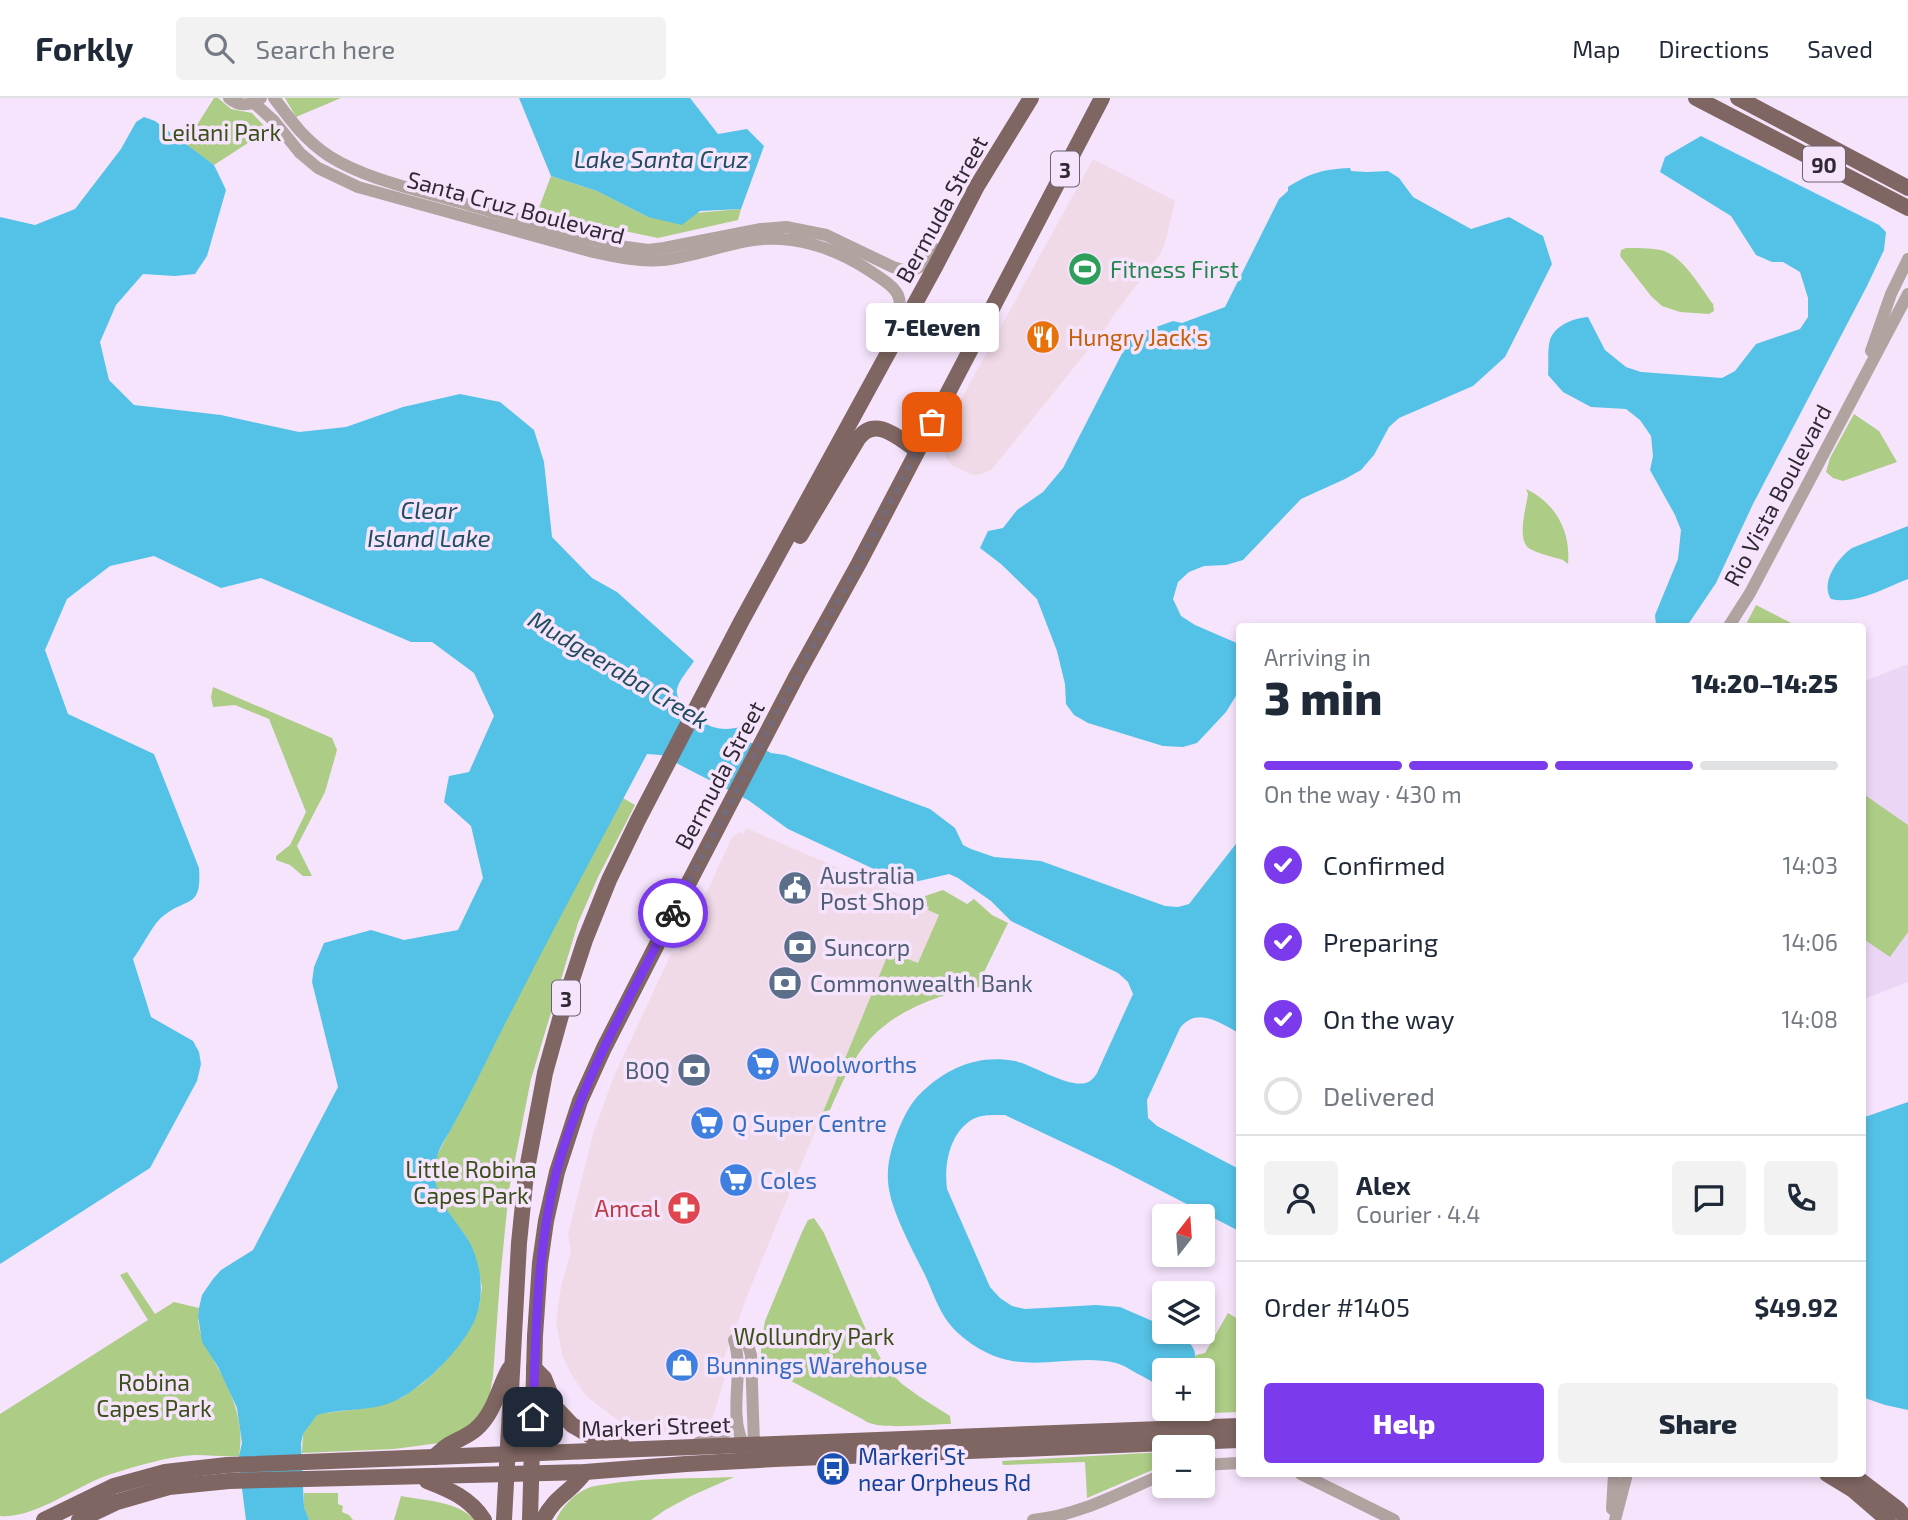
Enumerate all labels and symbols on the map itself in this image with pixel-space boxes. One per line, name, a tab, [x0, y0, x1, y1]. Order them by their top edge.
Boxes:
park label: Leilani Park	[161, 118, 282, 146]
street label: Bermuda Street	[889, 130, 993, 287]
water label: Lake Santa Cruz	[574, 144, 748, 173]
road number: 90	[1803, 146, 1845, 182]
road number: 3	[1051, 152, 1079, 186]
street label: Santa Cruz Boulevard	[404, 164, 628, 250]
sports icon: Fitness First	[1066, 250, 1104, 288]
place label: Fitness First	[1110, 255, 1239, 283]
callout: 7-Eleven	[866, 303, 998, 352]
restaurant icon: Hungry Jack's	[1024, 318, 1062, 356]
place label: Hungry Jack's	[1068, 323, 1208, 351]
pin	[902, 392, 962, 452]
street label: Rio Vista Boulevard	[1717, 399, 1837, 591]
water label: Clear Island Lake	[367, 495, 491, 552]
water label: Mudgeeraba Creek	[524, 604, 714, 734]
street label: Bermuda Street	[668, 696, 770, 854]
place label: Australia Post Shop	[820, 861, 925, 915]
public building icon: Australia Post Shop	[776, 869, 814, 907]
courier	[638, 878, 708, 948]
bank icon: Suncorp	[781, 928, 819, 966]
place label: Suncorp	[824, 933, 910, 961]
bank icon: Commonwealth Bank	[766, 964, 804, 1002]
place label: Commonwealth Bank	[810, 969, 1033, 997]
road number: 3	[552, 981, 580, 1016]
supermarket icon: Woolworths	[744, 1045, 782, 1083]
place label: Woolworths	[788, 1050, 917, 1078]
bank icon: BOQ	[675, 1051, 713, 1089]
place label: BOQ	[625, 1056, 670, 1084]
supermarket icon: Q Super Centre	[688, 1104, 726, 1142]
place label: Q Super Centre	[732, 1109, 887, 1137]
park label: Little Robina Capes Park	[405, 1155, 537, 1209]
supermarket icon: Coles	[717, 1161, 755, 1199]
place label: Coles	[760, 1166, 817, 1194]
pharmacy icon: Amcal	[665, 1189, 703, 1227]
place label: Amcal	[595, 1194, 660, 1222]
north arrow	[1152, 1204, 1214, 1267]
park label: Wollundry Park	[734, 1322, 895, 1350]
shop icon: Bunnings Warehouse	[663, 1346, 701, 1384]
place label: Bunnings Warehouse	[706, 1351, 928, 1379]
park label: Robina Capes Park	[96, 1368, 212, 1422]
pin	[503, 1387, 563, 1447]
street label: Markeri Street	[581, 1409, 732, 1443]
place label: Markeri St near Orpheus Rd	[858, 1442, 1031, 1496]
bus stop icon: Markeri St near Orpheus Rd	[814, 1450, 852, 1488]

